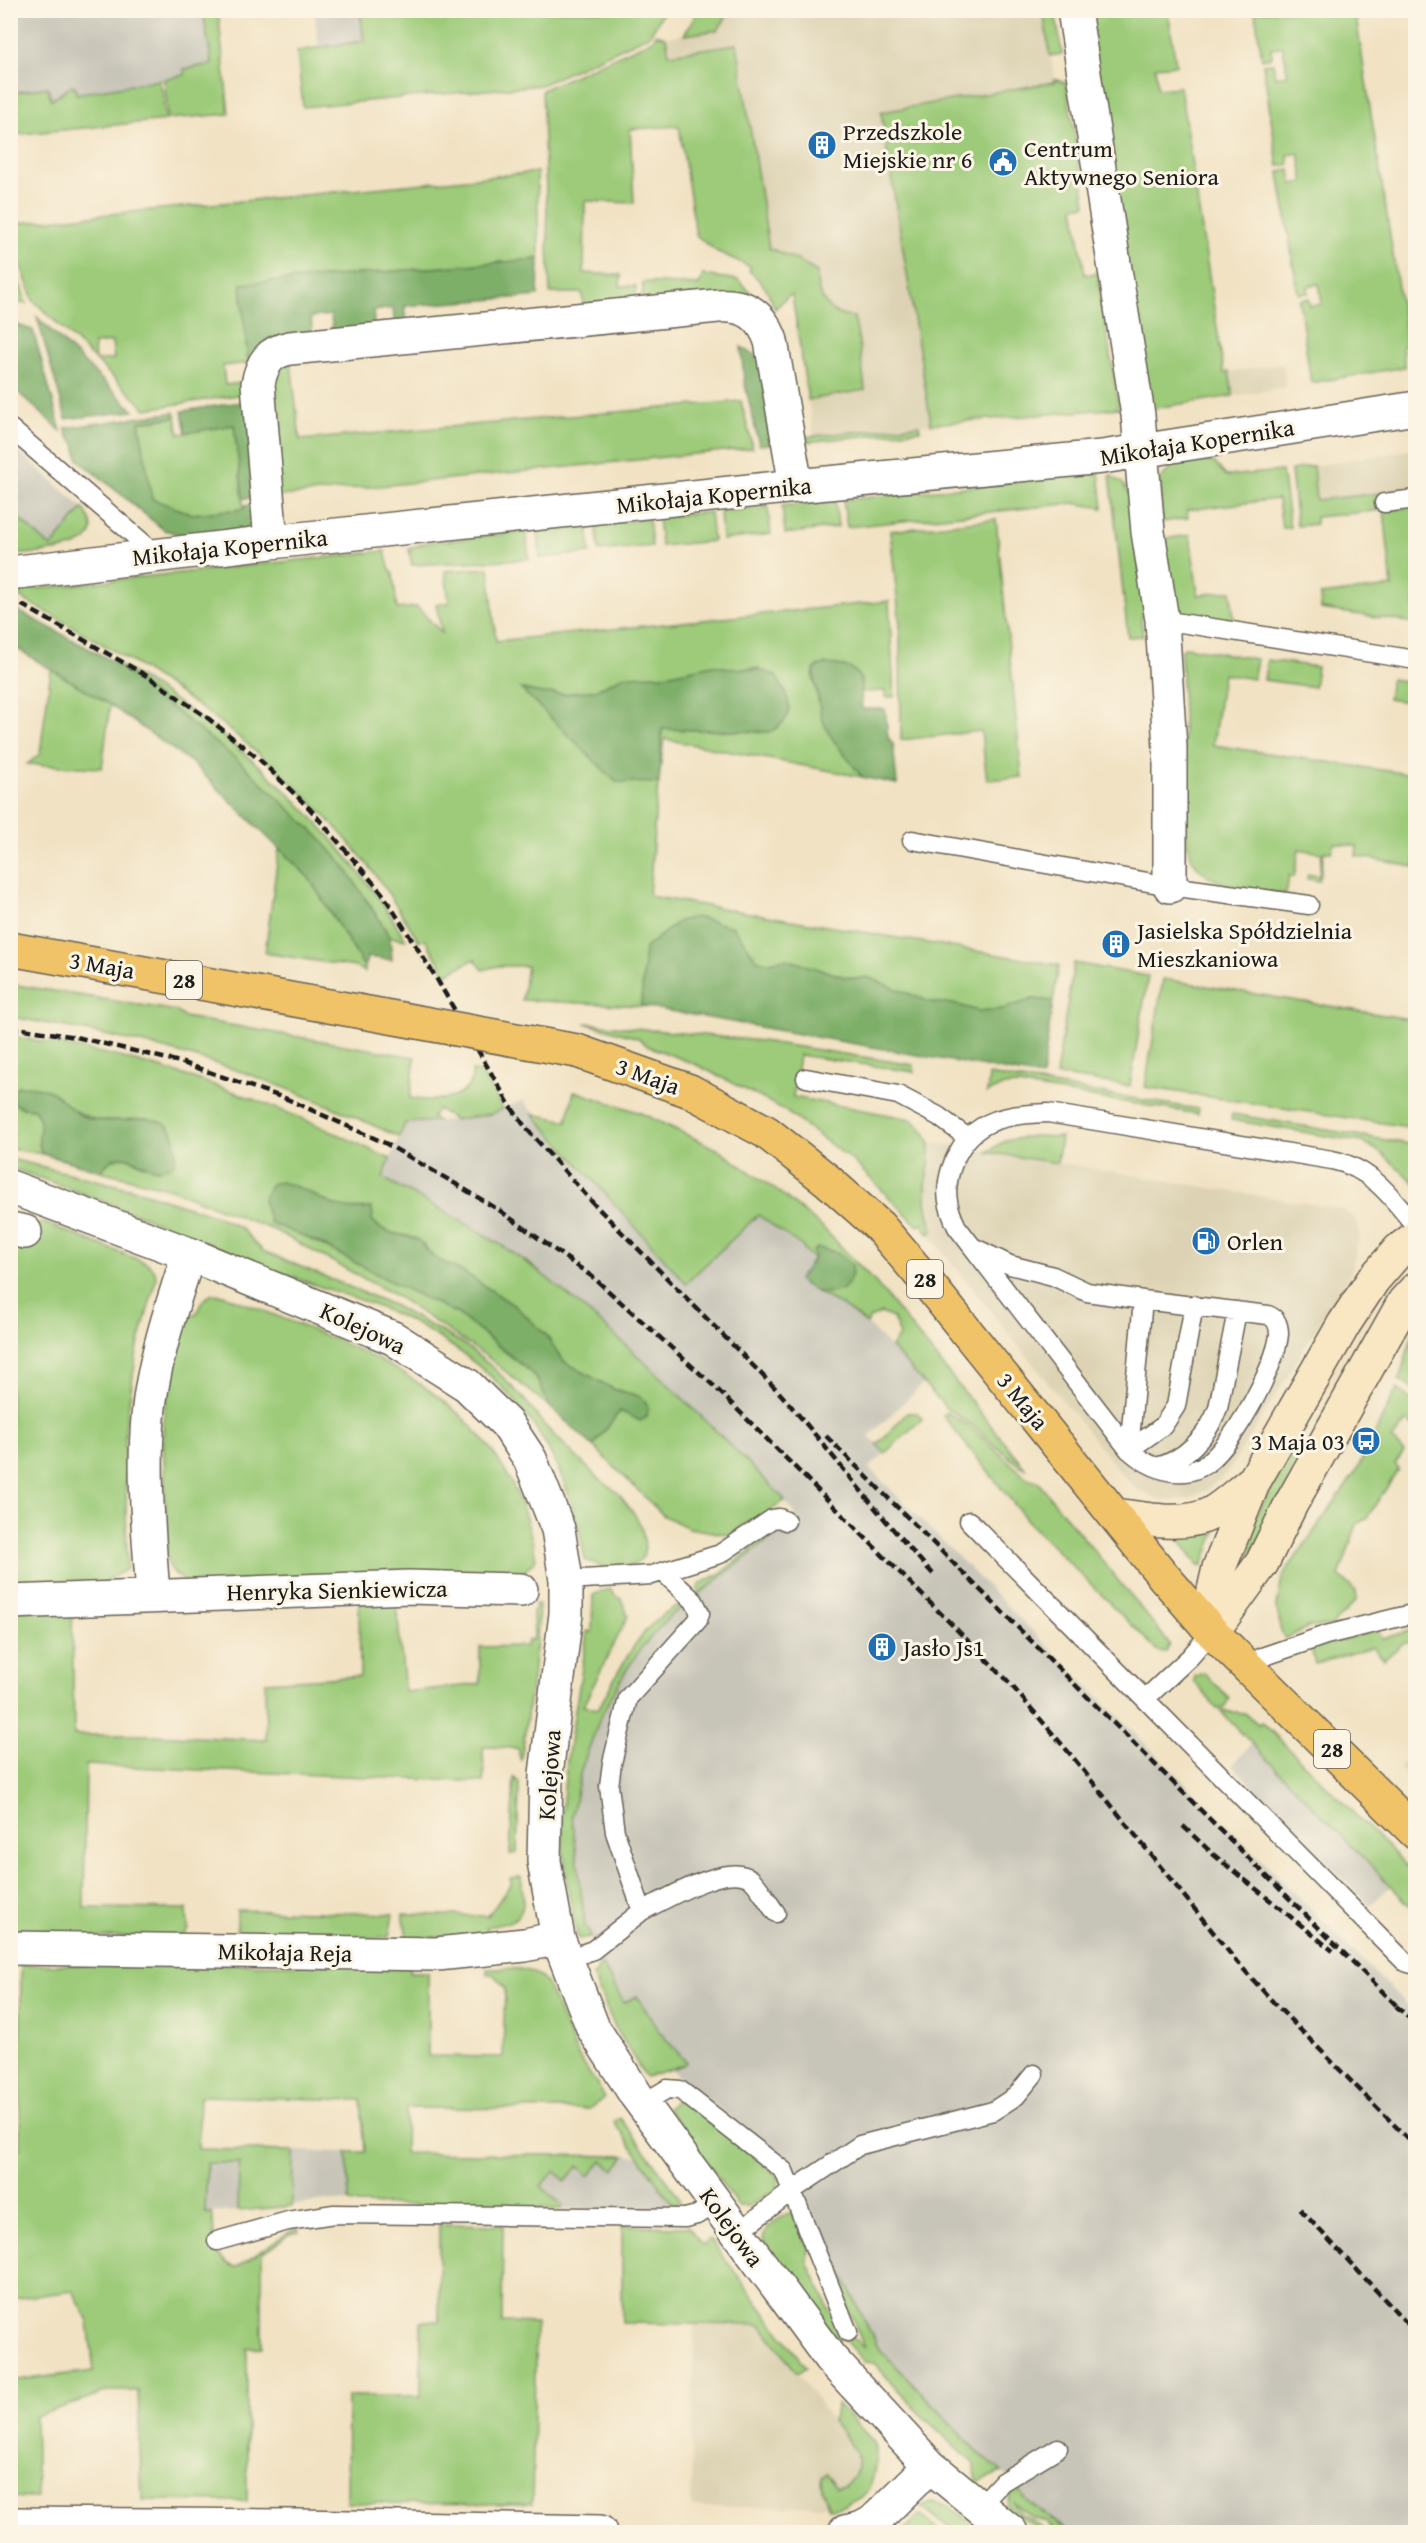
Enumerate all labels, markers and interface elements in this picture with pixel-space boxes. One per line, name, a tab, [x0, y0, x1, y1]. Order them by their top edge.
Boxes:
place label: Przedszkole Miejskie nr 6	[843, 114, 972, 177]
building icon: Przedszkole Miejskie nr 6	[806, 129, 838, 161]
place label: Centrum Aktywnego Seniora	[1024, 131, 1220, 194]
public building icon: Centrum Aktywnego Seniora	[987, 146, 1019, 178]
street label: Mikołaja Kopernika	[1097, 409, 1297, 475]
street label: Mikołaja Kopernika	[615, 467, 814, 523]
street label: Mikołaja Kopernika	[131, 519, 330, 575]
place label: Jasielska Spółdzielnia Mieszkaniowa	[1134, 913, 1353, 976]
building icon: Jasielska Spółdzielnia Mieszkaniowa	[1100, 928, 1132, 960]
street label: 3 Maja	[67, 942, 138, 988]
road number: 28	[166, 961, 202, 999]
street label: 3 Maja	[611, 1048, 685, 1104]
place label: Orlen	[1227, 1224, 1283, 1259]
fuel station icon: Orlen	[1190, 1225, 1222, 1257]
road number: 28	[907, 1260, 943, 1298]
street label: Kolejowa	[314, 1293, 412, 1363]
street label: 3 Maja	[989, 1364, 1058, 1438]
place label: 3 Maja 03	[1251, 1424, 1345, 1459]
bus stop icon: 3 Maja 03	[1350, 1425, 1382, 1457]
street label: Henryka Sienkiewicza	[226, 1571, 448, 1609]
place label: Jasło Js1	[900, 1630, 985, 1665]
building icon: Jasło Js1	[866, 1631, 898, 1663]
street label: Kolejowa	[528, 1728, 570, 1822]
road number: 28	[1314, 1730, 1350, 1768]
street label: Mikołaja Reja	[217, 1933, 353, 1971]
street label: Kolejowa	[691, 2180, 773, 2275]

